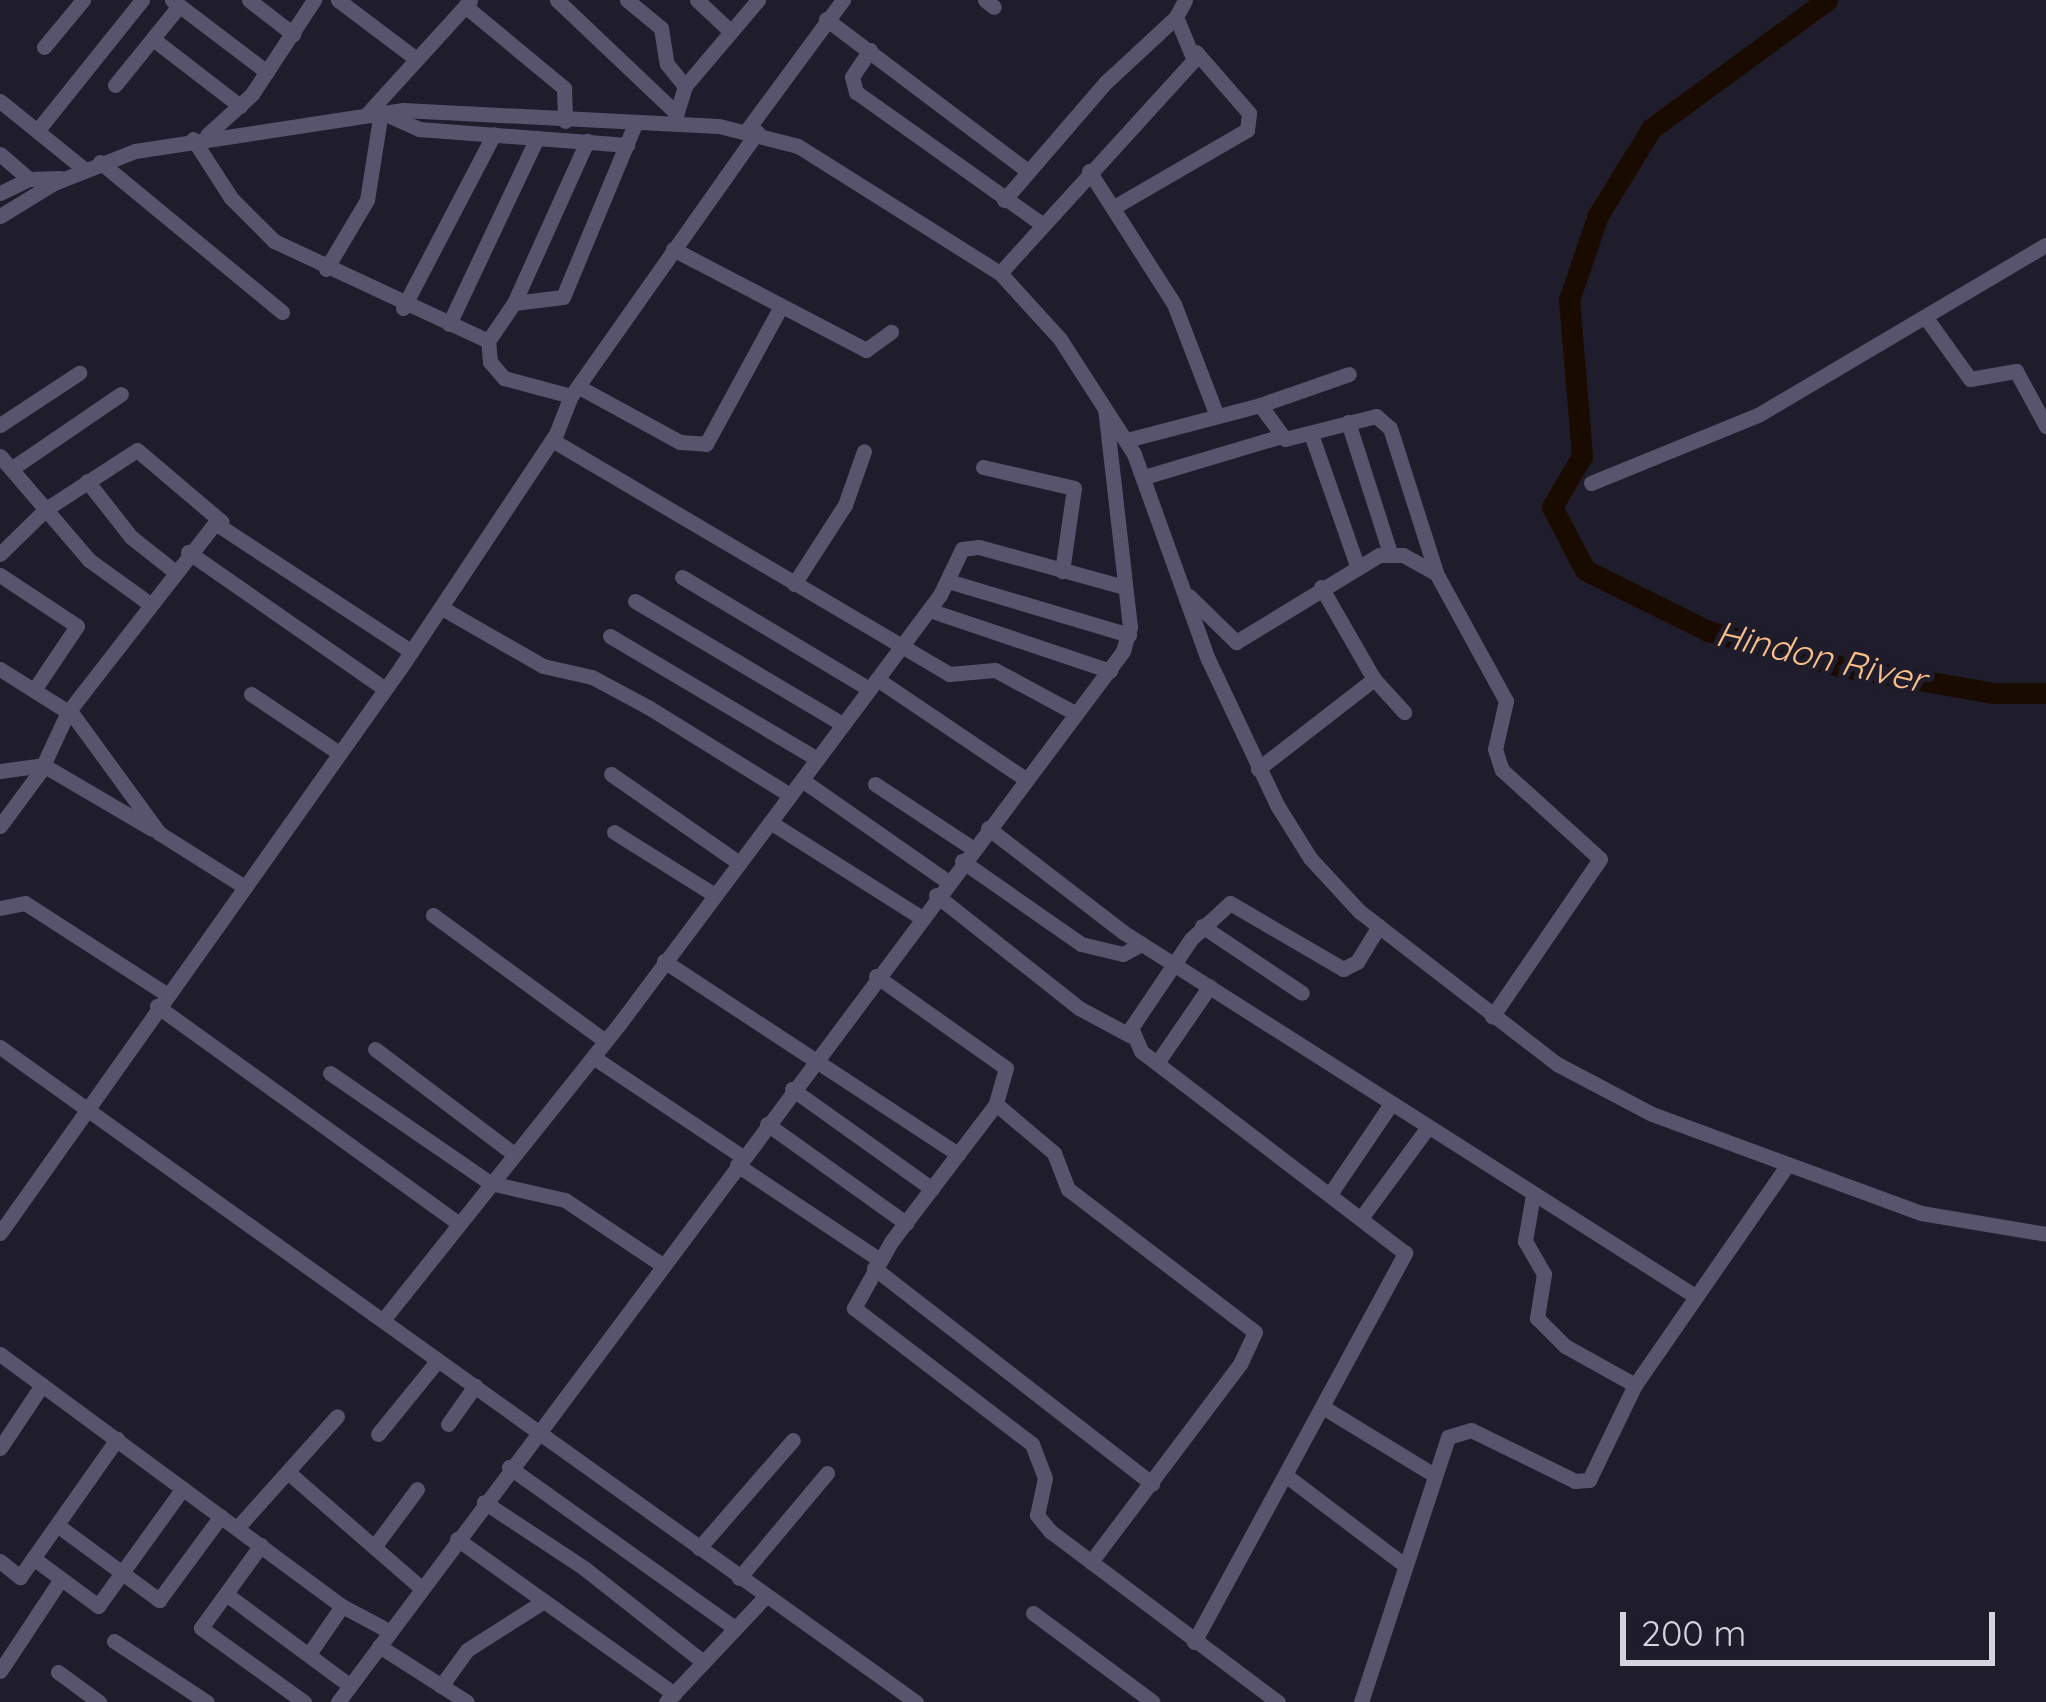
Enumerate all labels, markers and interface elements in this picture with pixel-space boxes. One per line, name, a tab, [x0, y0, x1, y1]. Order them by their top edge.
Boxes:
water label: Hindon River	[1712, 611, 1930, 701]
scale bar	[1626, 1588, 2001, 1662]
text: 200 m	[1641, 1610, 1746, 1655]

